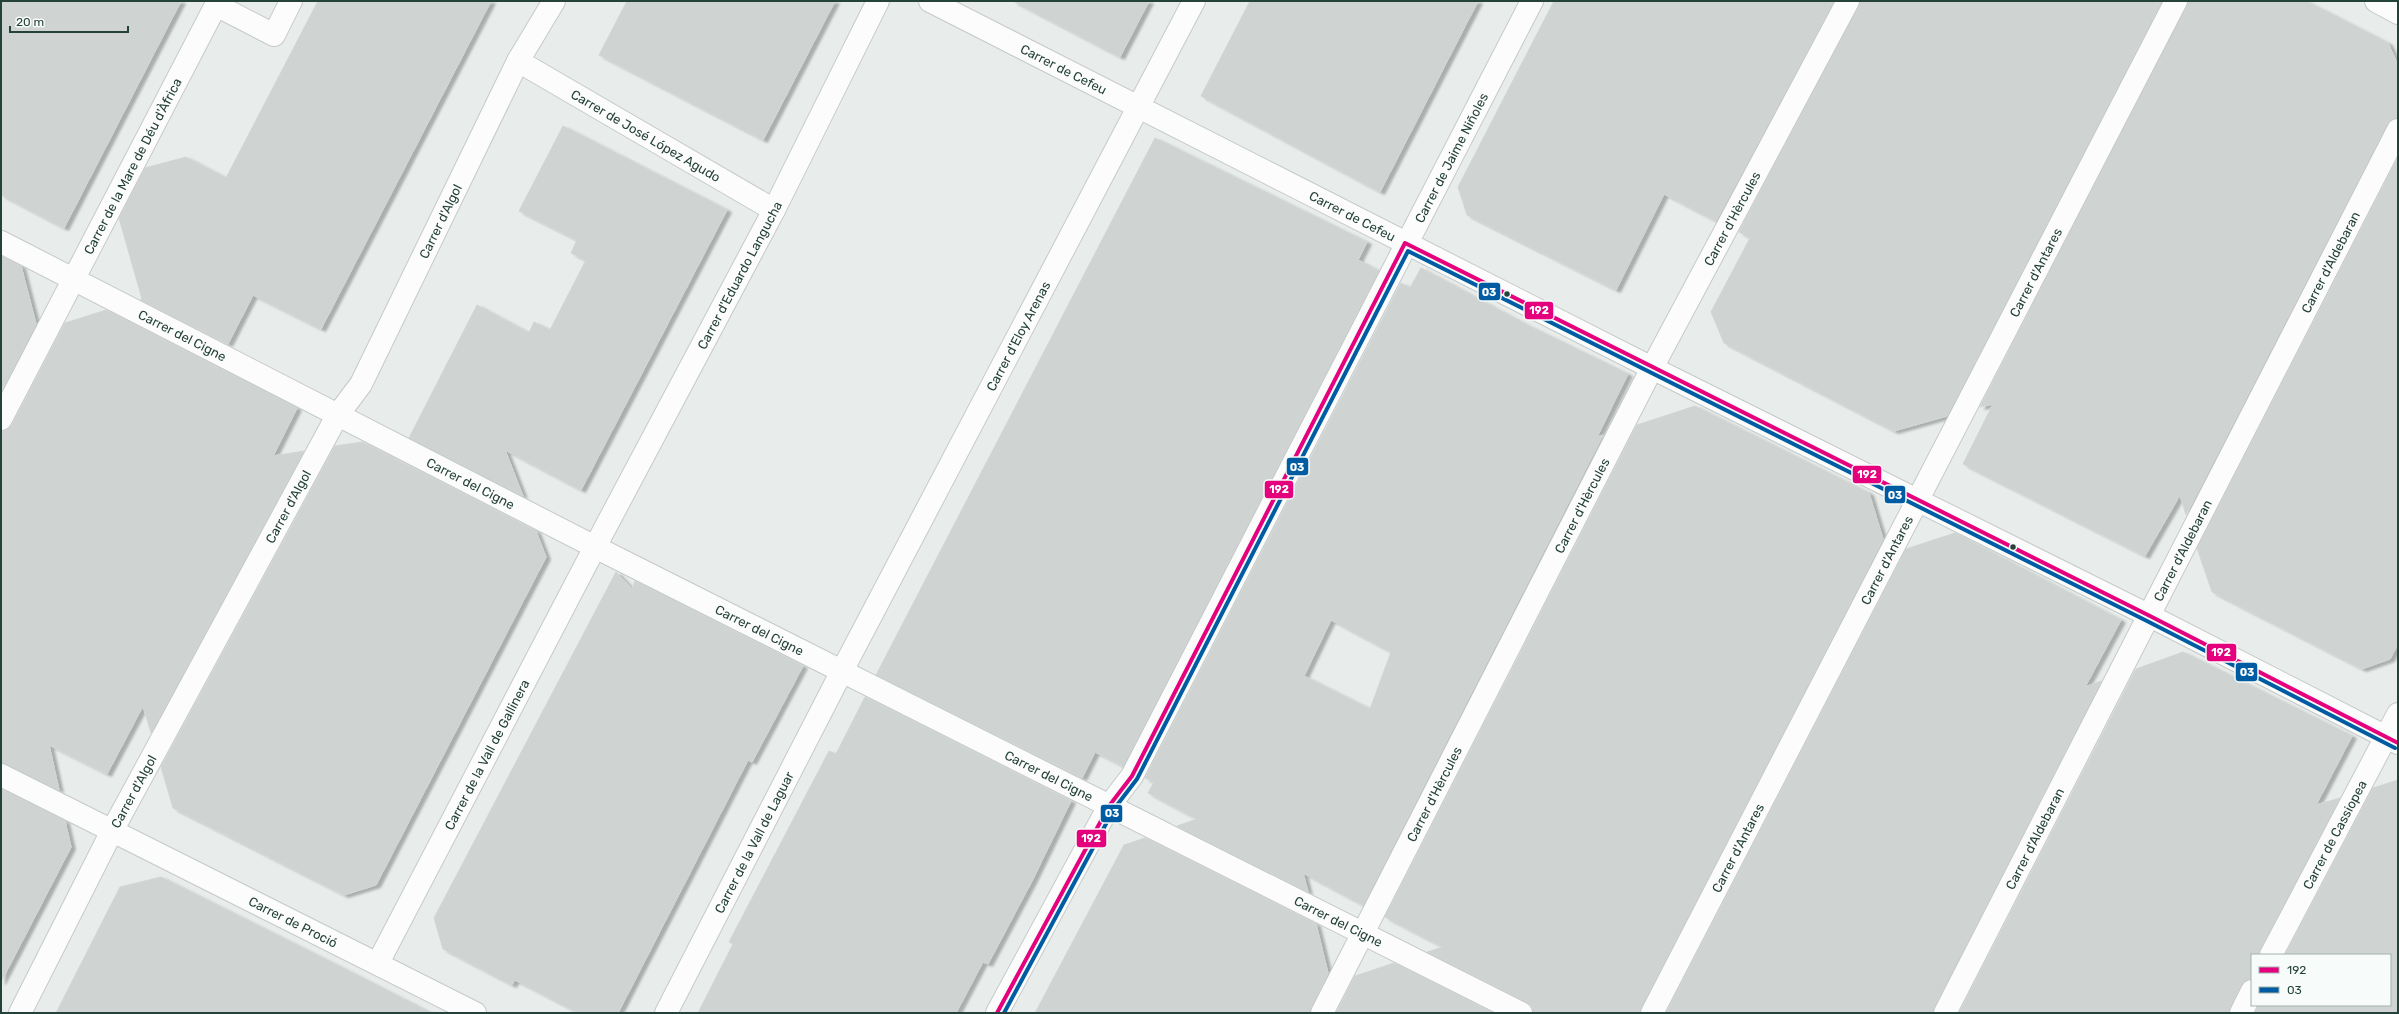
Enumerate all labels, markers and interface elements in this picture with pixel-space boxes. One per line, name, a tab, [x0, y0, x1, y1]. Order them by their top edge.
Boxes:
scale bar	[10, 8, 128, 34]
text: 20 m	[16, 15, 44, 29]
street label: Carrer de Cefeu	[1018, 41, 1109, 97]
street label: Carrer de la Mare de Déu d'Àfrica	[80, 75, 184, 257]
street label: Carrer de José López Agudo	[568, 86, 723, 185]
street label: Carrer de Jaime Niñoles	[1411, 90, 1491, 225]
street label: Carrer d'Hèrcules	[1701, 168, 1763, 268]
street label: Carrer d'Algol	[416, 182, 465, 261]
street label: Carrer de Cefeu	[1307, 188, 1398, 244]
street label: Carrer d'Eduardo Langucha	[694, 199, 785, 352]
street label: Carrer d'Aldebaran	[2298, 209, 2363, 315]
street label: Carrer d'Antares	[2006, 225, 2065, 319]
street label: Carrer d'Eloy Arenas	[983, 278, 1053, 393]
line badge: 03	[1478, 282, 1501, 301]
text: 03	[1482, 286, 1496, 299]
unlabelled marker	[1502, 289, 1512, 299]
line badge: 192	[1524, 301, 1554, 320]
text: 192	[1529, 304, 1549, 317]
street label: Carrer del Cigne	[136, 306, 229, 364]
street label: Carrer del Cigne	[424, 454, 517, 512]
street label: Carrer d'Hèrcules	[1551, 455, 1612, 556]
line badge: 03	[1286, 457, 1309, 476]
text: 03	[1290, 461, 1304, 474]
line badge: 192	[1852, 465, 1882, 484]
street label: Carrer d'Algol	[262, 467, 314, 546]
text: 192	[1857, 468, 1877, 481]
line badge: 192	[1264, 480, 1294, 499]
text: 192	[1269, 483, 1289, 496]
line badge: 03	[1884, 485, 1906, 504]
text: 03	[1888, 489, 1902, 502]
street label: Carrer d'Aldebaran	[2150, 497, 2215, 604]
street label: Carrer d'Antares	[1857, 513, 1916, 607]
unlabelled marker	[2008, 542, 2018, 552]
street label: Carrer del Cigne	[713, 601, 806, 658]
line badge: 192	[2206, 643, 2237, 662]
text: 192	[2211, 646, 2231, 659]
line badge: 03	[2235, 662, 2258, 682]
text: 03	[2240, 666, 2254, 679]
street label: Carrer de la Vall de Gallinera	[441, 677, 532, 832]
street label: Carrer d'Hèrcules	[1403, 744, 1465, 844]
street label: Carrer del Cigne	[1002, 747, 1096, 804]
street label: Carrer d'Algol	[108, 752, 159, 830]
street label: Carrer de la Vall de Laguar	[711, 769, 797, 916]
street label: Carrer de Cassiopea	[2300, 778, 2369, 892]
street label: Carrer d'Aldebaran	[2002, 785, 2067, 892]
street label: Carrer d'Antares	[1708, 801, 1767, 895]
line badge: 03	[1100, 804, 1123, 823]
text: 03	[1105, 807, 1119, 820]
line badge: 192	[1076, 829, 1107, 848]
text: 192	[1081, 832, 1101, 845]
street label: Carrer de Proció	[246, 893, 340, 950]
street label: Carrer del Cigne	[1292, 893, 1385, 950]
legend	[2251, 954, 2391, 1006]
text: 192	[2287, 963, 2306, 977]
text: 03	[2287, 983, 2302, 997]

